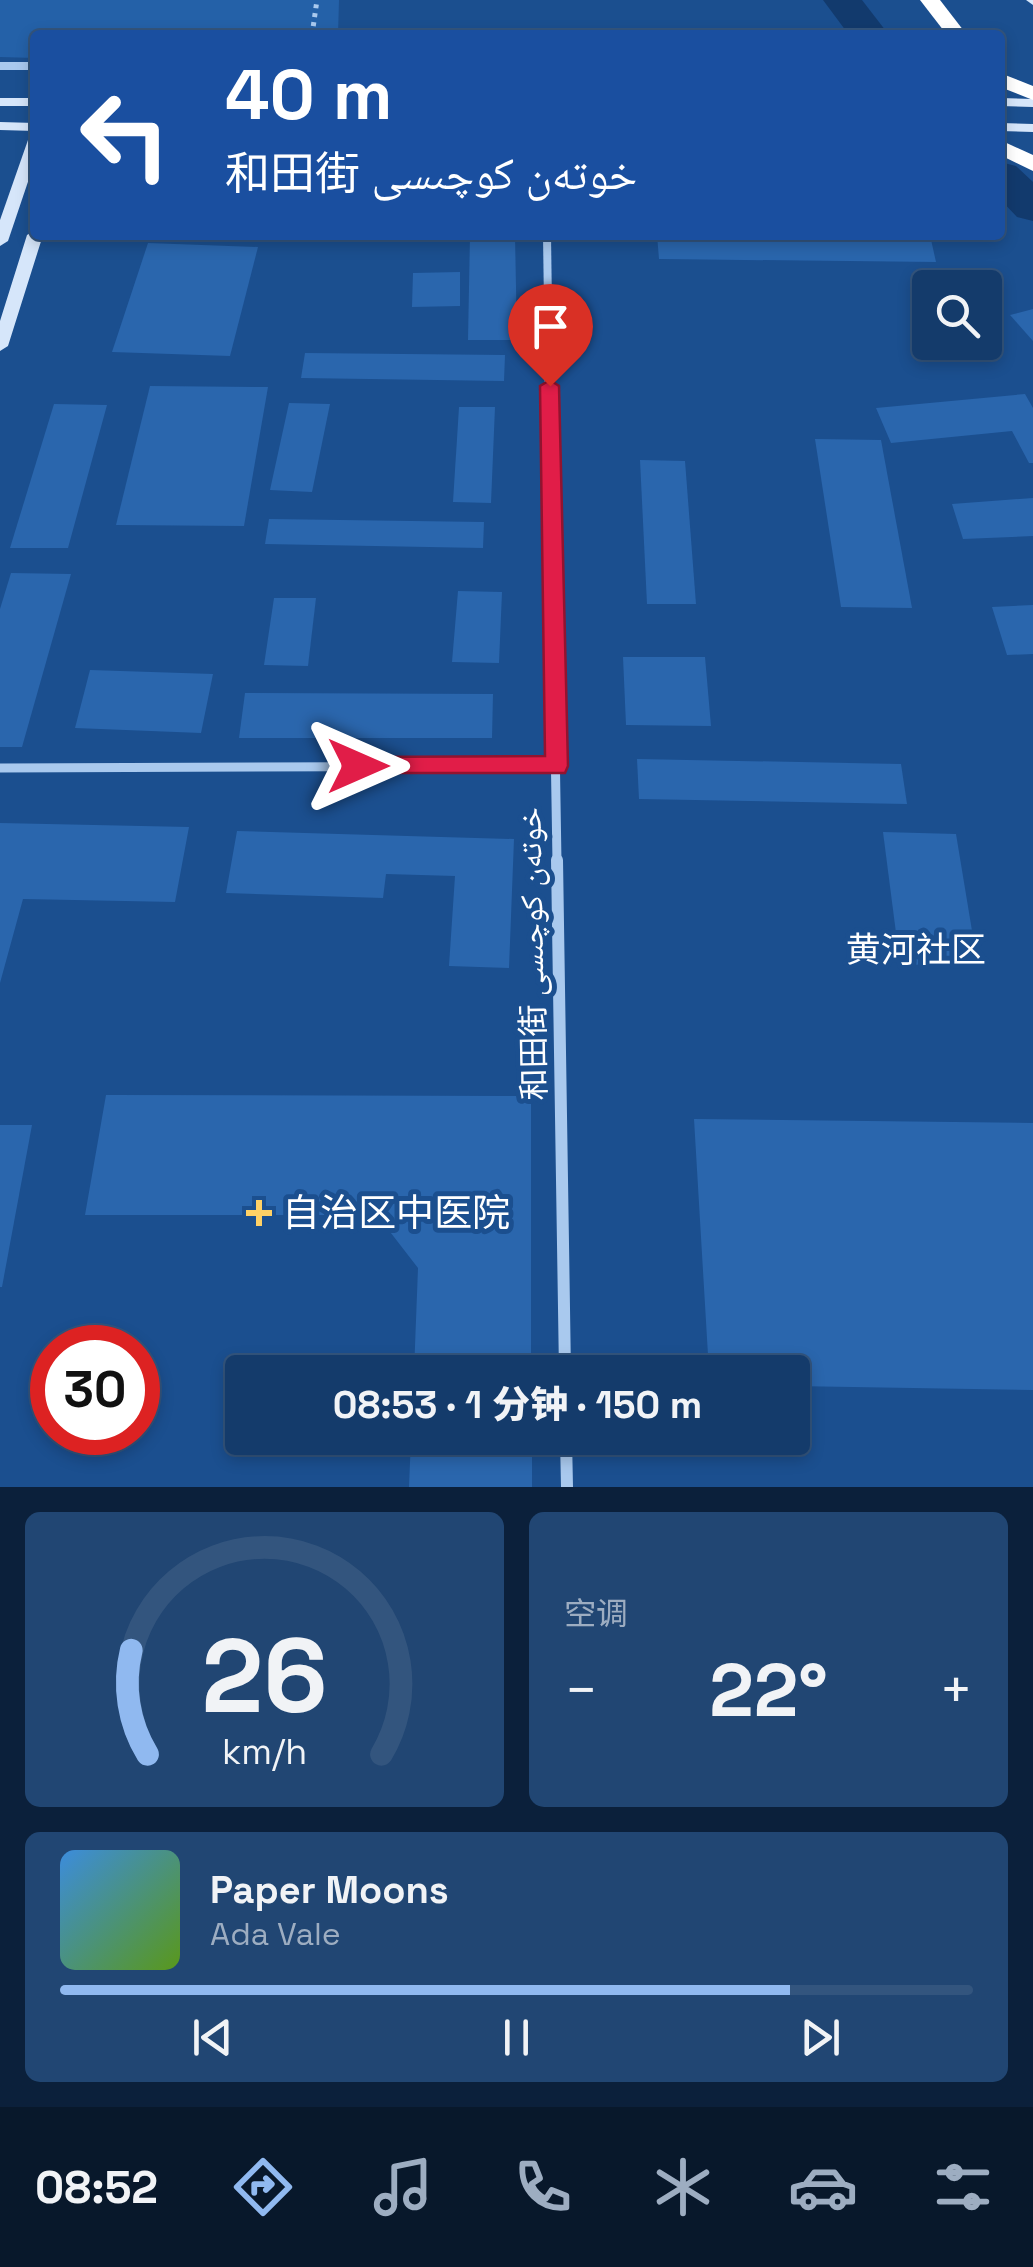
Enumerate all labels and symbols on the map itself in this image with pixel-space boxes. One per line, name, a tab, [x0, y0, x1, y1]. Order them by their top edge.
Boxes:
pin	[508, 284, 593, 387]
position arrow	[306, 714, 410, 818]
street label: 和田街 خوتەن كوچىسى	[509, 807, 555, 1101]
district label: 黄河社区	[846, 928, 986, 972]
place label: 自治区中医院	[282, 1189, 510, 1237]
marker: 自治区中医院	[246, 1200, 272, 1226]
speed limit sign: 30	[30, 1325, 160, 1455]

